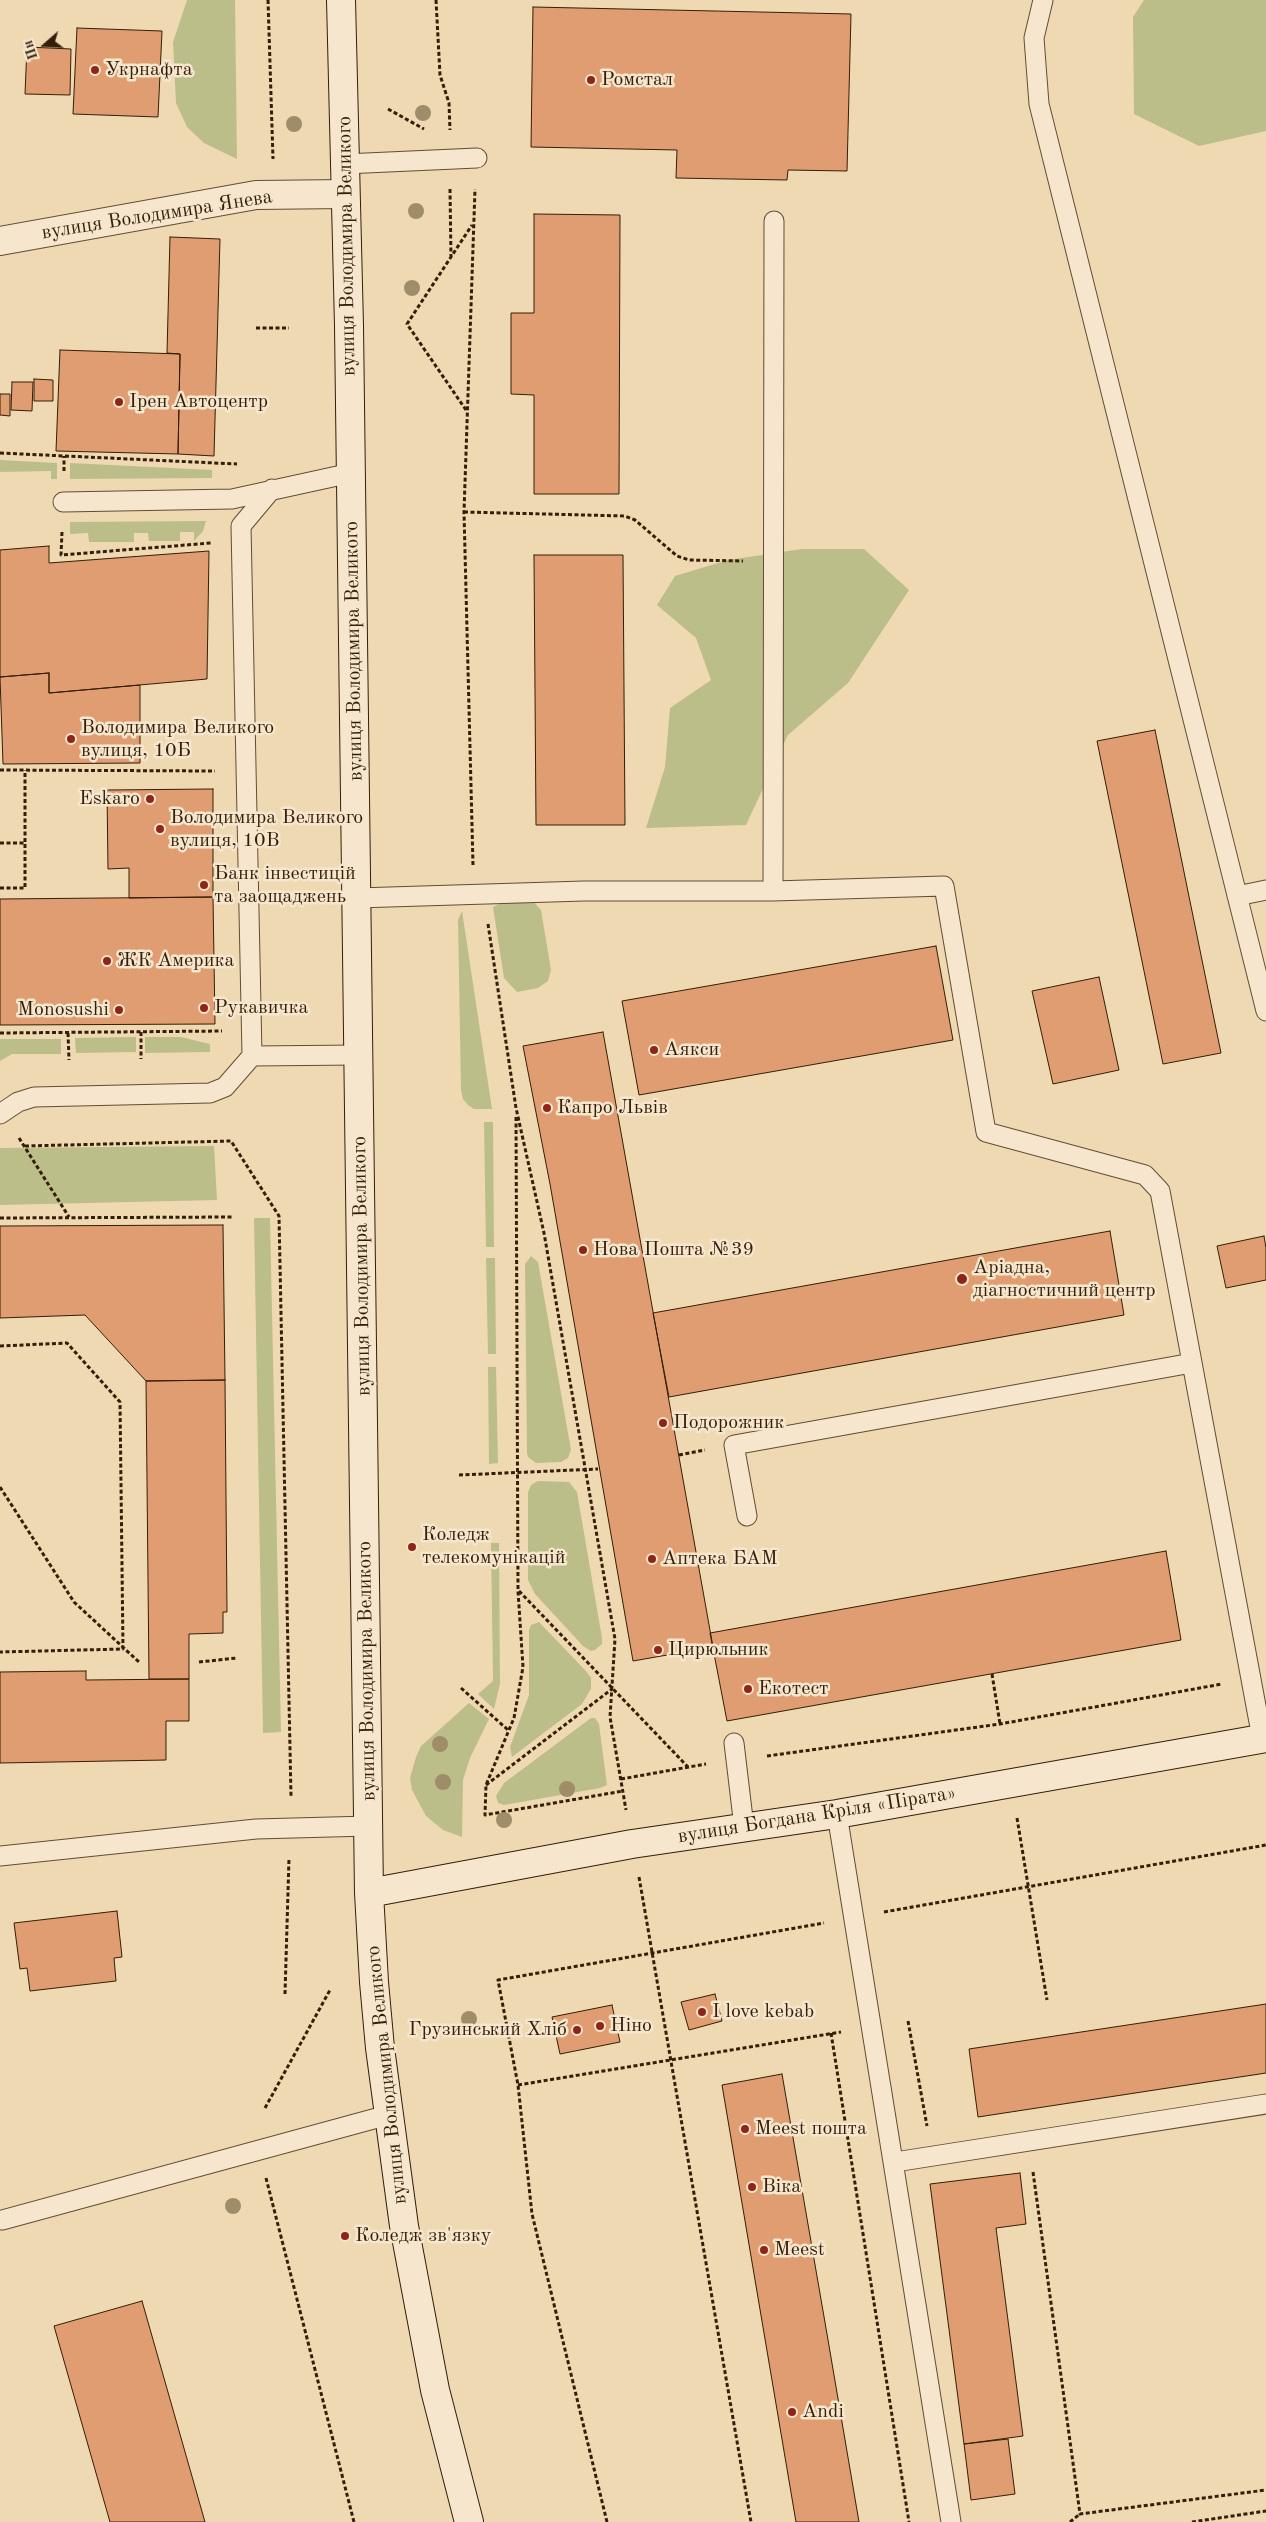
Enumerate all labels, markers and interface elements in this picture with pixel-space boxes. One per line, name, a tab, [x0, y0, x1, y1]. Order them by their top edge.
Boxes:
north arrow	[20, 20, 70, 70]
text: Пн	[21, 38, 41, 61]
place label: Укрнафта	[105, 58, 193, 82]
marker: Укрнафта	[89, 64, 101, 76]
place label: Ромстал	[601, 68, 673, 92]
marker: Ромстал	[585, 74, 597, 86]
street label: вулиця Володимира Великого	[333, 116, 361, 376]
street label: вулиця Володимира Янева	[40, 185, 274, 245]
place label: Ірен Автоцентр	[129, 390, 268, 414]
marker: Ірен Автоцентр	[113, 396, 125, 408]
street label: вулиця Володимира Великого	[340, 521, 368, 781]
place label: Володимира Великого вулиця, 10Б	[81, 716, 274, 763]
marker: Володимира Великого вулиця, 10Б	[65, 733, 77, 745]
place label: Eskaro	[79, 787, 140, 811]
marker: Eskaro	[144, 793, 156, 805]
place label: Володимира Великого вулиця, 10В	[170, 806, 363, 853]
marker: Володимира Великого вулиця, 10В	[154, 823, 166, 835]
place label: Банк інвестицій та заощаджень	[214, 862, 356, 909]
marker: Банк інвестицій та заощаджень	[198, 879, 210, 891]
place label: ЖК Америка	[117, 949, 234, 973]
marker: ЖК Америка	[101, 955, 113, 967]
place label: Рукавичка	[214, 996, 308, 1020]
place label: Monosushi	[17, 998, 109, 1022]
marker: Рукавичка	[198, 1002, 210, 1014]
marker: Monosushi	[113, 1004, 125, 1016]
place label: Аякси	[664, 1038, 719, 1062]
marker: Аякси	[648, 1044, 660, 1056]
place label: Капро Львів	[557, 1096, 668, 1120]
marker: Капро Львів	[541, 1102, 553, 1114]
street label: вулиця Володимира Великого	[348, 1136, 376, 1396]
place label: Нова Пошта №39	[593, 1238, 754, 1262]
marker: Нова Пошта №39	[577, 1244, 589, 1256]
place label: Аріадна, діагностичний центр	[973, 1256, 1156, 1303]
marker: Аріадна, діагностичний центр	[955, 1272, 969, 1286]
place label: Подорожник	[673, 1411, 784, 1435]
marker: Подорожник	[657, 1417, 669, 1429]
place label: Коледж телекомунікацій	[422, 1523, 565, 1570]
street label: вулиця Володимира Великого	[353, 1541, 381, 1801]
marker: Коледж телекомунікацій	[406, 1541, 418, 1553]
place label: Аптека БАМ	[662, 1547, 778, 1571]
marker: Аптека БАМ	[646, 1553, 658, 1565]
place label: Цирюльник	[668, 1638, 769, 1662]
marker: Цирюльник	[652, 1644, 664, 1656]
place label: Екотест	[758, 1677, 829, 1701]
marker: Екотест	[742, 1683, 754, 1695]
street label: вулиця Богдана Кріля «Пірата»	[676, 1781, 958, 1849]
street label: вулиця Володимира Великого	[361, 1944, 413, 2206]
place label: I love kebab	[712, 2000, 814, 2024]
marker: I love kebab	[696, 2006, 708, 2018]
place label: Ніно	[610, 2014, 652, 2038]
place label: Грузинський Хліб	[409, 2018, 567, 2042]
marker: Ніно	[594, 2020, 606, 2032]
marker: Грузинський Хліб	[571, 2024, 583, 2036]
place label: Meest пошта	[755, 2117, 867, 2141]
marker: Meest пошта	[739, 2123, 751, 2135]
place label: Віка	[762, 2175, 801, 2199]
marker: Віка	[746, 2181, 758, 2193]
place label: Коледж зв'язку	[355, 2224, 491, 2248]
marker: Коледж зв'язку	[339, 2230, 351, 2242]
place label: Meest	[774, 2238, 825, 2262]
marker: Meest	[758, 2244, 770, 2256]
place label: Andi	[802, 2400, 844, 2424]
marker: Andi	[786, 2406, 798, 2418]

